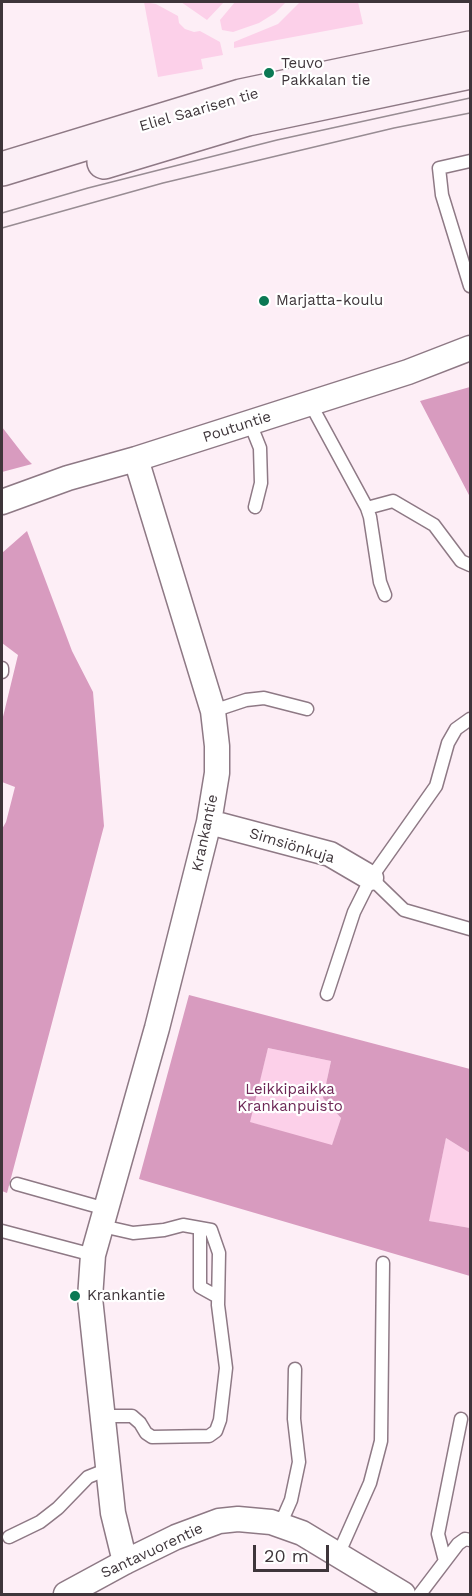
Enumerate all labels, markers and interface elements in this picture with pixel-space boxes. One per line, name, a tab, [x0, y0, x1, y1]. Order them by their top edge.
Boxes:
place label: Teuvo Pakkalan tie	[281, 55, 370, 90]
marker: Teuvo Pakkalan tie	[262, 66, 276, 80]
street label: Eliel Saarisen tie	[137, 84, 261, 136]
place label: Marjatta-koulu	[276, 292, 383, 310]
marker: Marjatta-koulu	[257, 294, 271, 308]
street label: Poutuntie	[200, 407, 274, 447]
street label: Krankantie	[188, 793, 222, 873]
street label: Simsiönkuja	[247, 824, 337, 868]
park label: Leikkipaikka Krankanpuisto	[237, 1081, 343, 1116]
place label: Krankantie	[87, 1287, 165, 1305]
marker: Krankantie	[68, 1289, 82, 1303]
street label: Santavuorentie	[98, 1520, 206, 1582]
scale bar	[256, 1533, 332, 1571]
text: 20 m	[264, 1545, 309, 1566]

